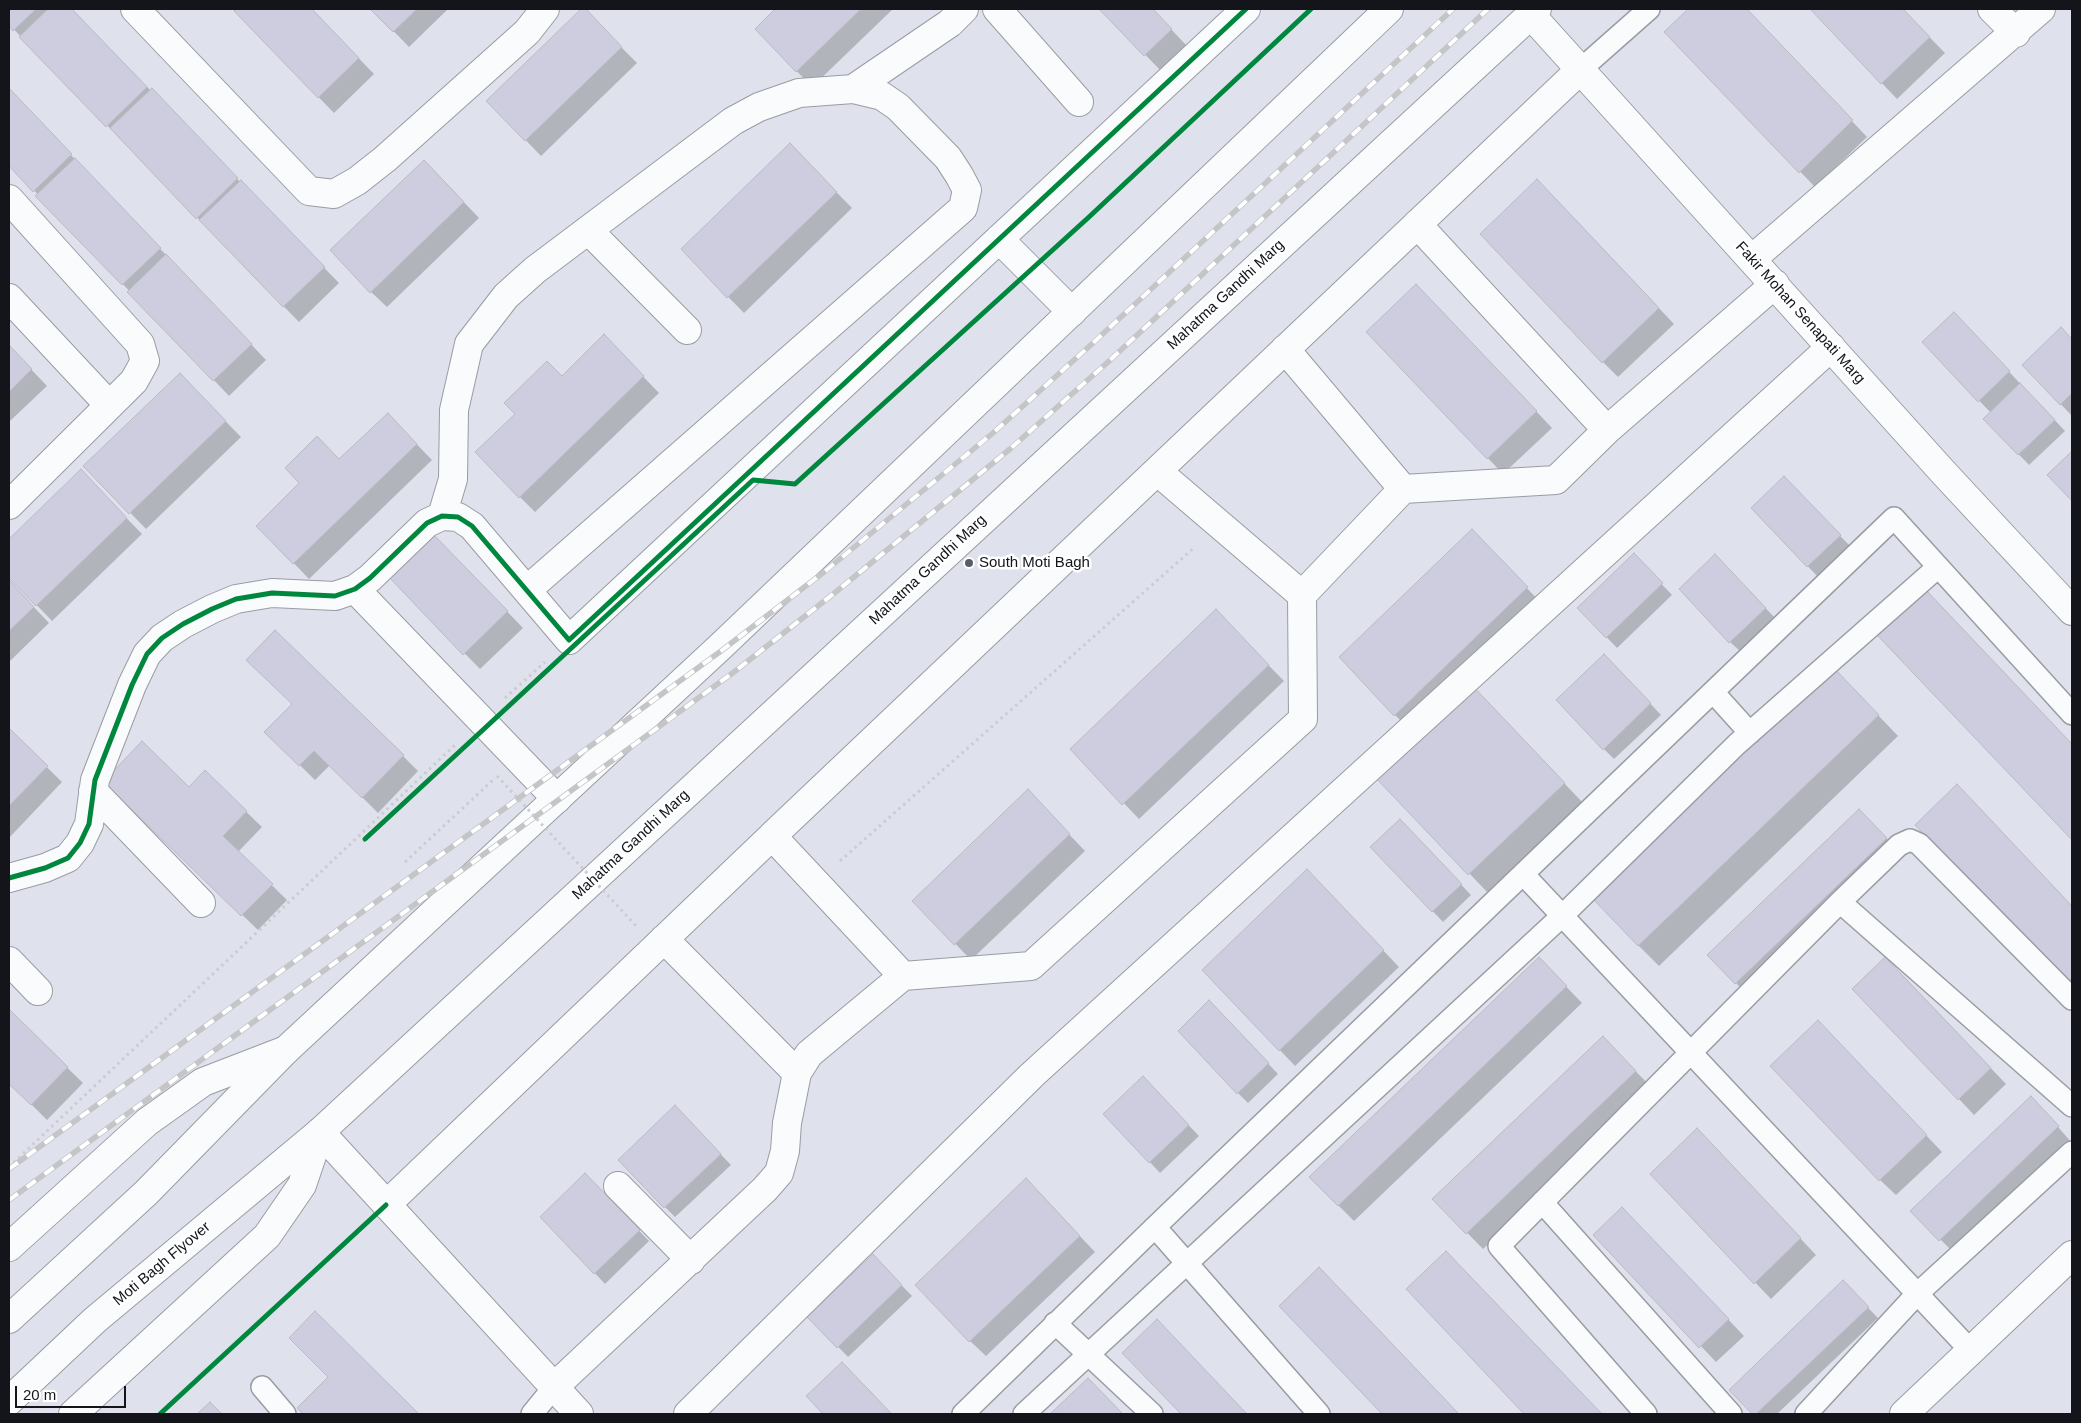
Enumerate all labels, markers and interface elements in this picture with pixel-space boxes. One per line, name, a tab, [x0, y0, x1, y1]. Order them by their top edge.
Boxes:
street label: Mahatma Gandhi Marg	[1164, 236, 1288, 354]
street label: Fakir Mohan Senapati Marg	[1731, 238, 1869, 388]
street label: Mahatma Gandhi Marg	[866, 511, 990, 629]
place label: South Moti Bagh	[979, 554, 1090, 572]
marker: South Moti Bagh	[963, 557, 975, 569]
street label: Mahatma Gandhi Marg	[569, 786, 693, 904]
street label: Moti Bagh Flyover	[110, 1218, 214, 1310]
scale bar	[18, 1376, 129, 1408]
text: 20 m	[23, 1386, 56, 1403]

